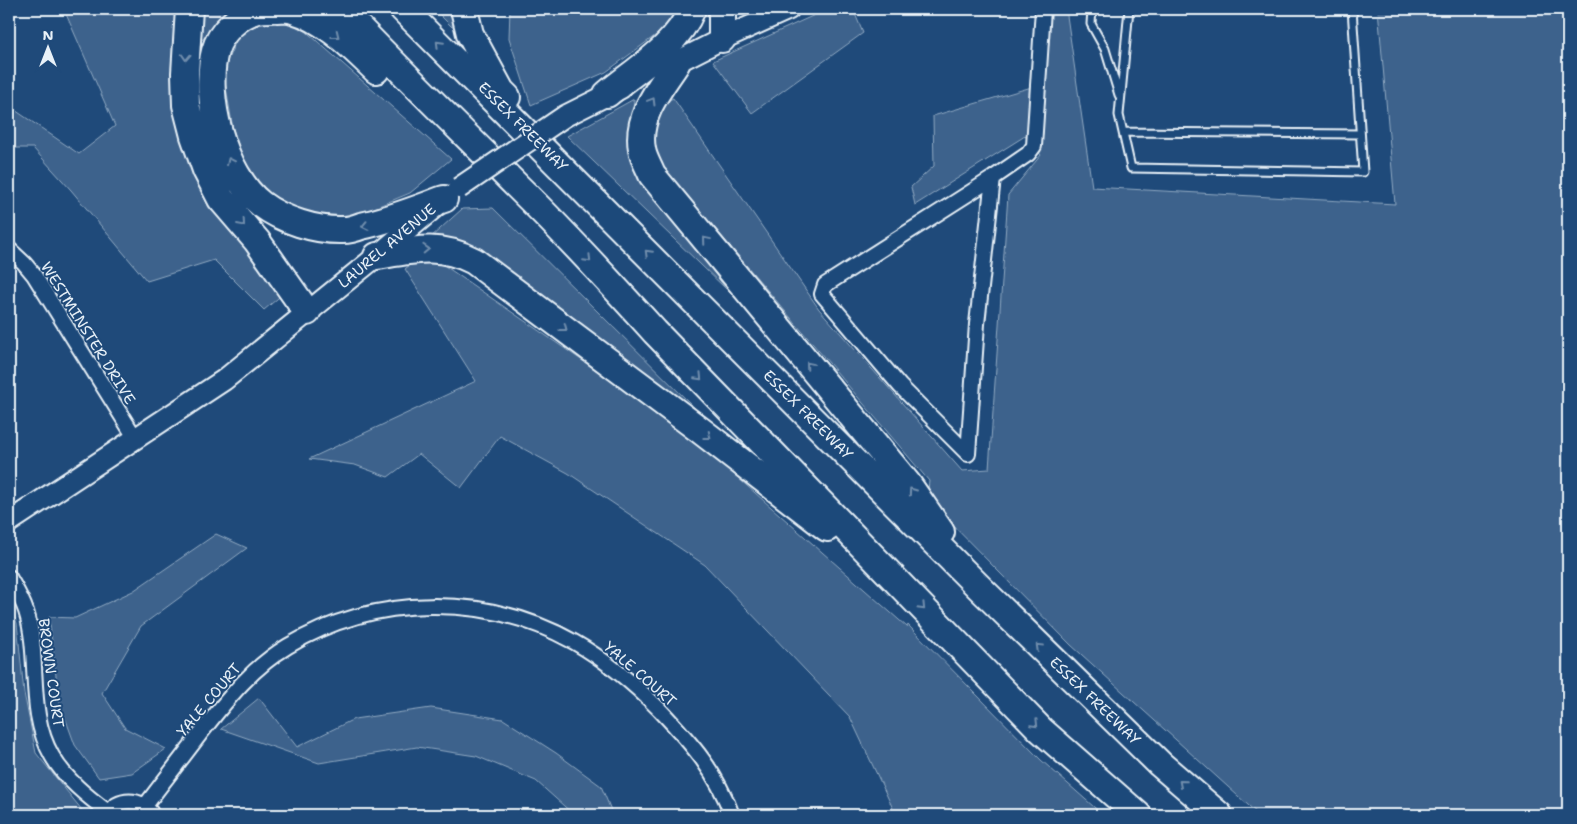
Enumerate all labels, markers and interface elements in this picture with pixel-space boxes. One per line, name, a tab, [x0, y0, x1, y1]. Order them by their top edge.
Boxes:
north arrow	[22, 22, 72, 72]
text: N	[42, 26, 54, 44]
one-way arrow	[330, 29, 340, 38]
one-way arrow	[436, 41, 445, 50]
one-way arrow	[180, 54, 191, 62]
street label: ESSEX FREEWAY	[474, 78, 572, 176]
one-way arrow	[646, 97, 656, 106]
one-way arrow	[226, 157, 237, 166]
street label: LAUREL AVENUE	[334, 199, 440, 293]
one-way arrow	[236, 217, 245, 226]
one-way arrow	[360, 220, 369, 231]
one-way arrow	[702, 236, 711, 245]
one-way arrow	[422, 244, 430, 255]
one-way arrow	[645, 250, 654, 259]
one-way arrow	[582, 253, 591, 262]
street label: WESTMINSTER DRIVE	[36, 258, 140, 408]
one-way arrow	[558, 322, 568, 331]
one-way arrow	[807, 362, 815, 371]
street label: ESSEX FREEWAY	[759, 366, 857, 464]
one-way arrow	[693, 371, 702, 380]
one-way arrow	[702, 430, 711, 438]
one-way arrow	[909, 487, 918, 496]
one-way arrow	[916, 601, 925, 610]
street label: BROWN COURT	[33, 617, 69, 729]
street label: YALE COURT	[599, 637, 681, 711]
one-way arrow	[1036, 643, 1045, 652]
street label: ESSEX FREEWAY	[1045, 652, 1145, 750]
street label: YALE COURT	[172, 659, 246, 741]
one-way arrow	[1029, 718, 1038, 727]
one-way arrow	[1178, 780, 1187, 789]

